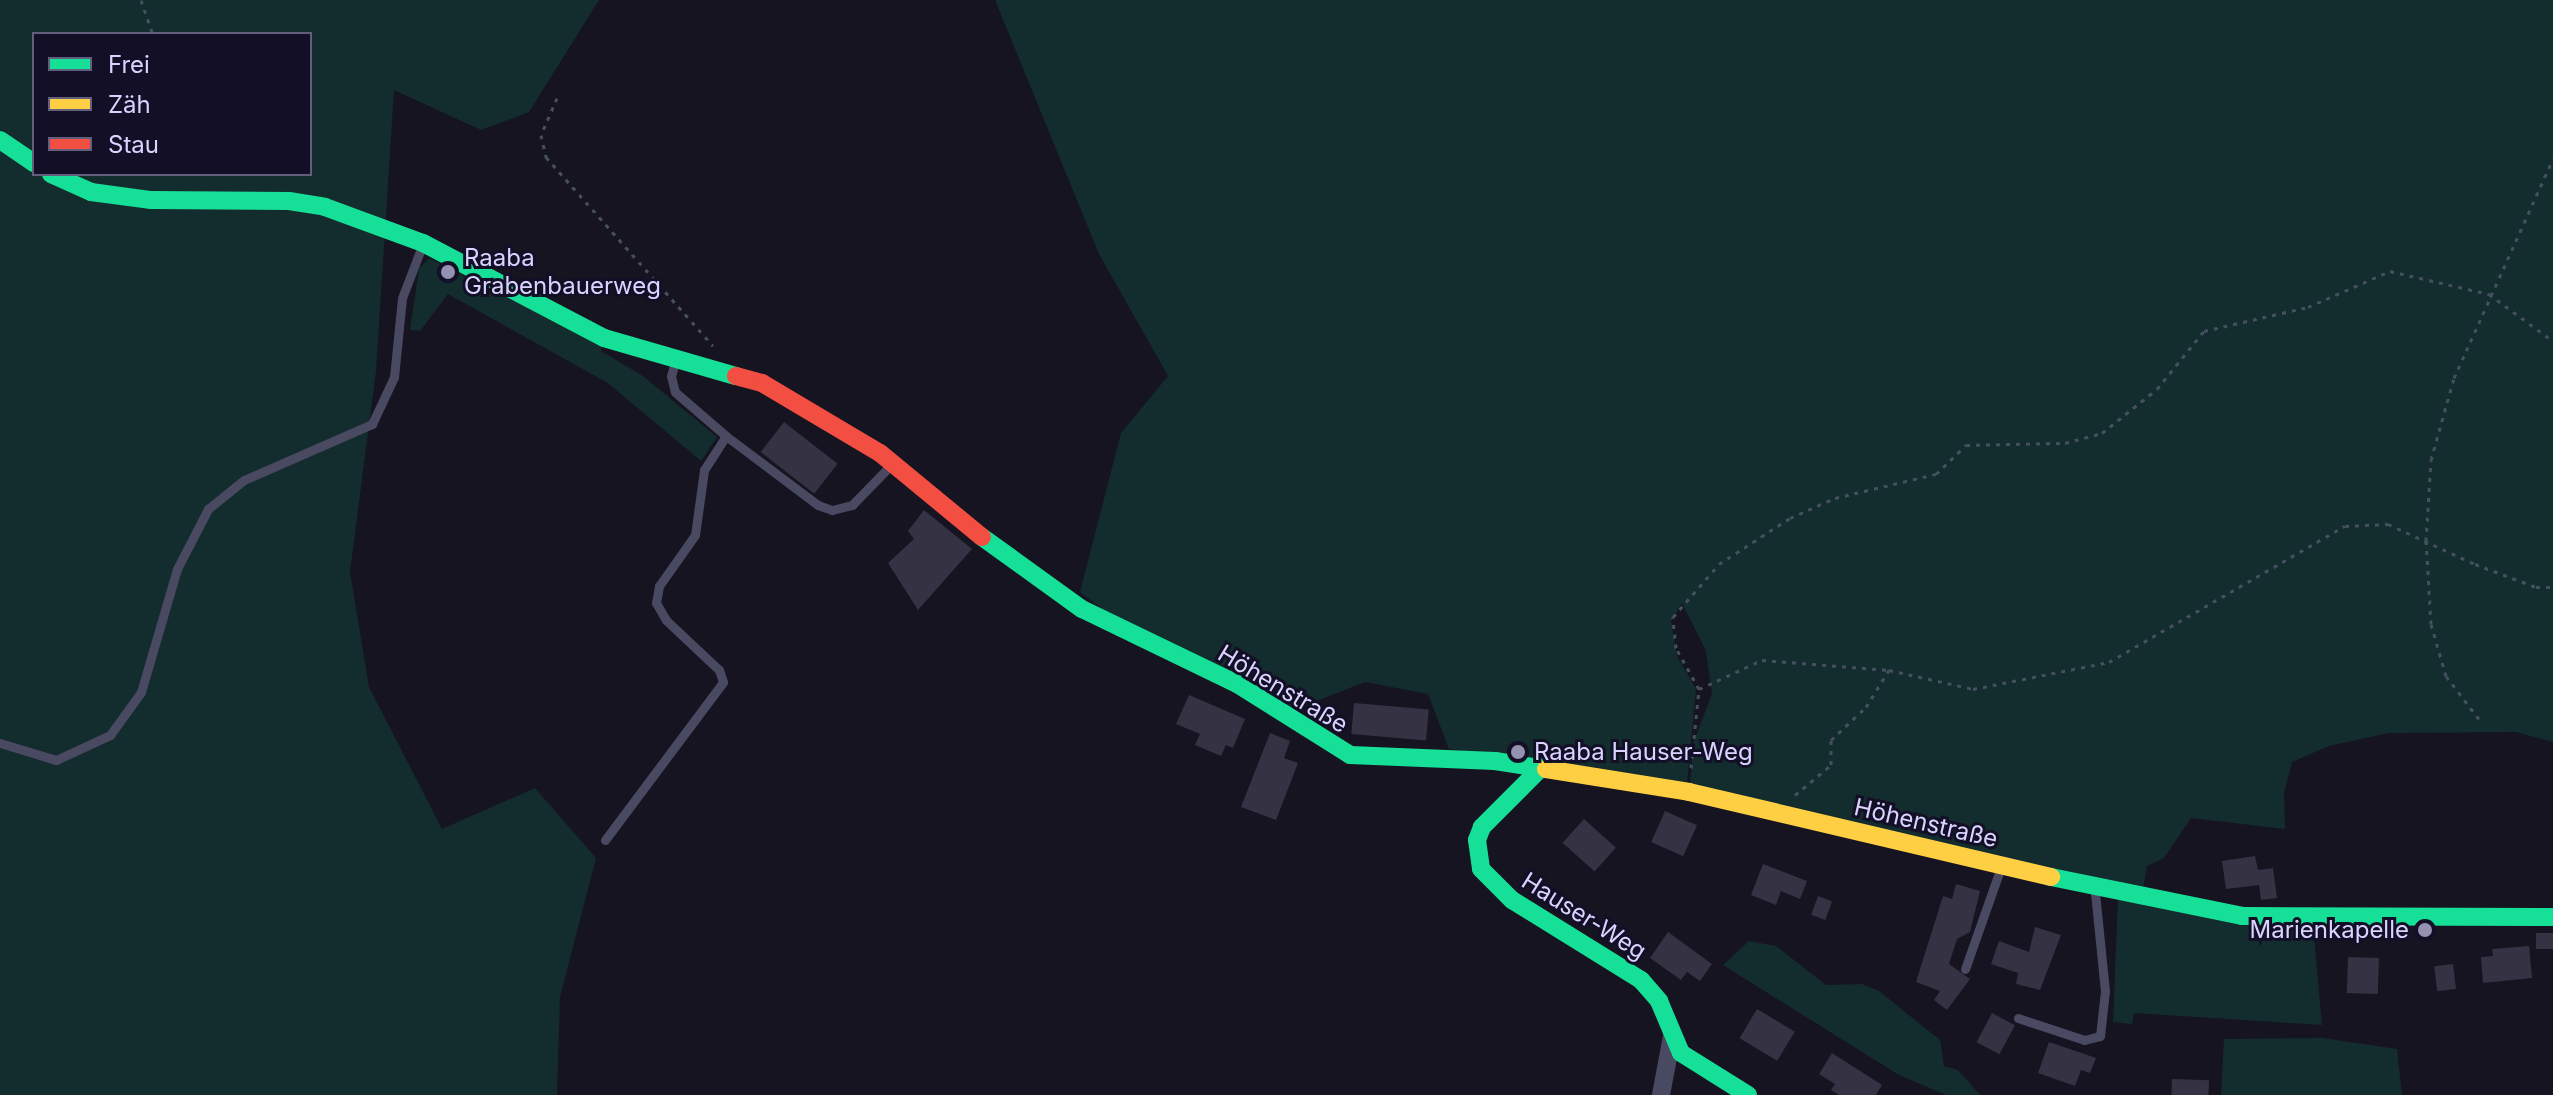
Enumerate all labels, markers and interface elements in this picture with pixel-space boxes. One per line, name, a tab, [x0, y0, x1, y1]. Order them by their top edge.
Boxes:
legend	[32, 32, 312, 176]
text: Frei	[108, 50, 150, 79]
text: Zäh	[108, 90, 151, 119]
text: Stau	[108, 130, 159, 159]
place label: Raaba Grabenbauerweg	[464, 244, 661, 300]
marker: Raaba Grabenbauerweg	[439, 263, 457, 281]
street label: Höhenstraße	[1213, 639, 1353, 739]
place label: Raaba Hauser-Weg	[1534, 738, 1753, 766]
marker: Raaba Hauser-Weg	[1509, 743, 1527, 761]
street label: Höhenstraße	[1851, 793, 2001, 853]
street label: Hauser-Weg	[1516, 866, 1652, 966]
place label: Marienkapelle	[2249, 916, 2409, 944]
marker: Marienkapelle	[2416, 921, 2434, 939]

